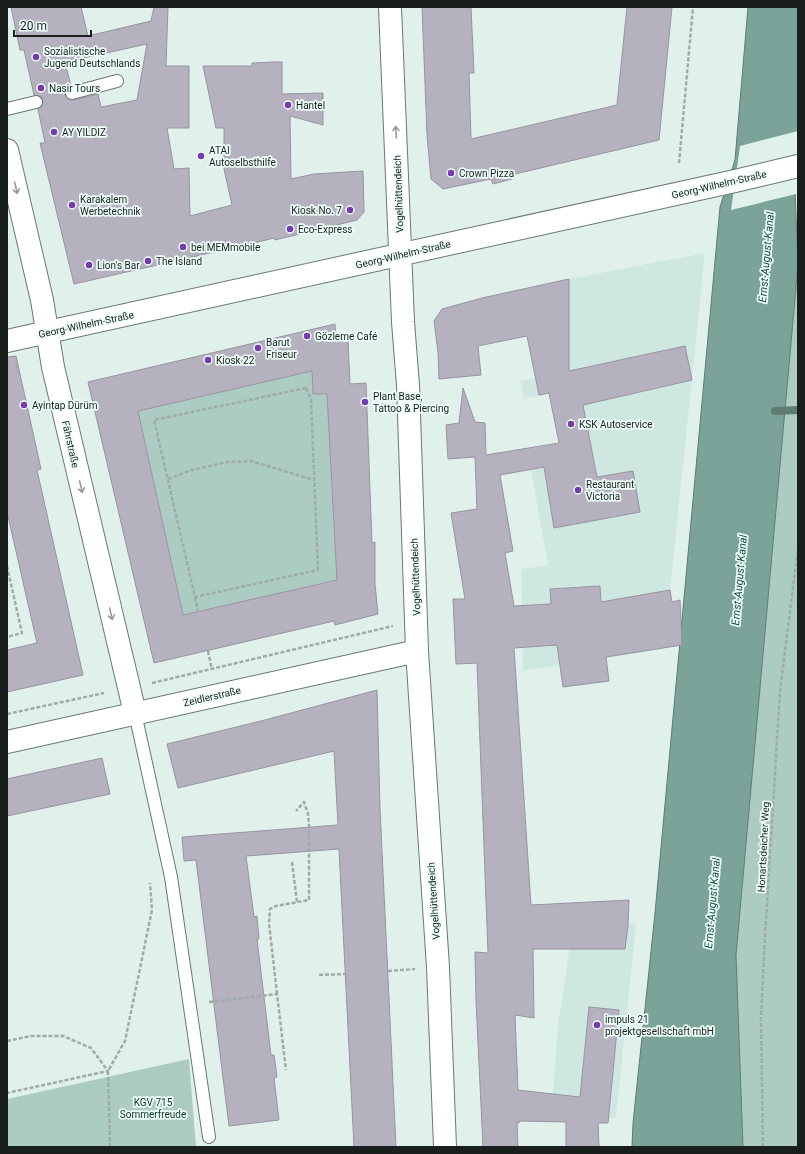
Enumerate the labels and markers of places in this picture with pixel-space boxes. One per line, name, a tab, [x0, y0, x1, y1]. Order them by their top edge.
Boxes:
place label: Sozialistische Jugend Deutschlands	[44, 46, 140, 69]
marker: Sozialistische Jugend Deutschlands	[31, 52, 41, 62]
marker: Nasir Tours	[36, 83, 46, 93]
place label: Nasir Tours	[49, 83, 100, 94]
marker: Hantel	[283, 100, 293, 110]
place label: Hantel	[296, 100, 325, 111]
marker: AY YILDIZ	[49, 127, 59, 137]
place label: AY YILDIZ	[62, 127, 106, 138]
place label: ATAI Autoselbsthilfe	[209, 145, 276, 168]
marker: ATAI Autoselbsthilfe	[196, 151, 206, 161]
marker: Crown Pizza	[446, 168, 456, 178]
place label: Crown Pizza	[459, 168, 514, 179]
place label: Karakalem Werbetechnik	[80, 194, 142, 217]
marker: Karakalem Werbetechnik	[67, 200, 77, 210]
place label: Kiosk No. 7	[291, 205, 342, 216]
marker: Kiosk No. 7	[345, 205, 355, 215]
marker: Eco-Express	[285, 224, 295, 234]
place label: Eco-Express	[298, 224, 352, 235]
marker: bei MEMmobile	[178, 242, 188, 252]
place label: bei MEMmobile	[191, 242, 260, 253]
marker: The Island	[143, 256, 153, 266]
place label: The Island	[156, 256, 202, 267]
marker: Lion's Bar	[84, 260, 94, 270]
place label: Lion's Bar	[97, 260, 140, 271]
marker: Gözleme Café	[302, 331, 312, 341]
place label: Gözleme Café	[315, 331, 377, 342]
place label: Barut Friseur	[266, 337, 297, 360]
marker: Barut Friseur	[253, 343, 263, 353]
marker: Kiosk 22	[203, 355, 213, 365]
place label: Kiosk 22	[216, 355, 255, 366]
place label: Plant Base, Tattoo & Piercing	[373, 391, 449, 414]
marker: Plant Base, Tattoo & Piercing	[360, 397, 370, 407]
marker: Ayintap Dürüm	[19, 400, 29, 410]
place label: Ayintap Dürüm	[32, 400, 98, 411]
marker: KSK Autoservice	[566, 419, 576, 429]
place label: KSK Autoservice	[579, 419, 653, 430]
place label: Restaurant Victoria	[586, 479, 634, 502]
marker: Restaurant Victoria	[573, 485, 583, 495]
place label: impuls 21 projektgesellschaft mbH	[605, 1014, 714, 1037]
marker: impuls 21 projektgesellschaft mbH	[592, 1020, 602, 1030]

